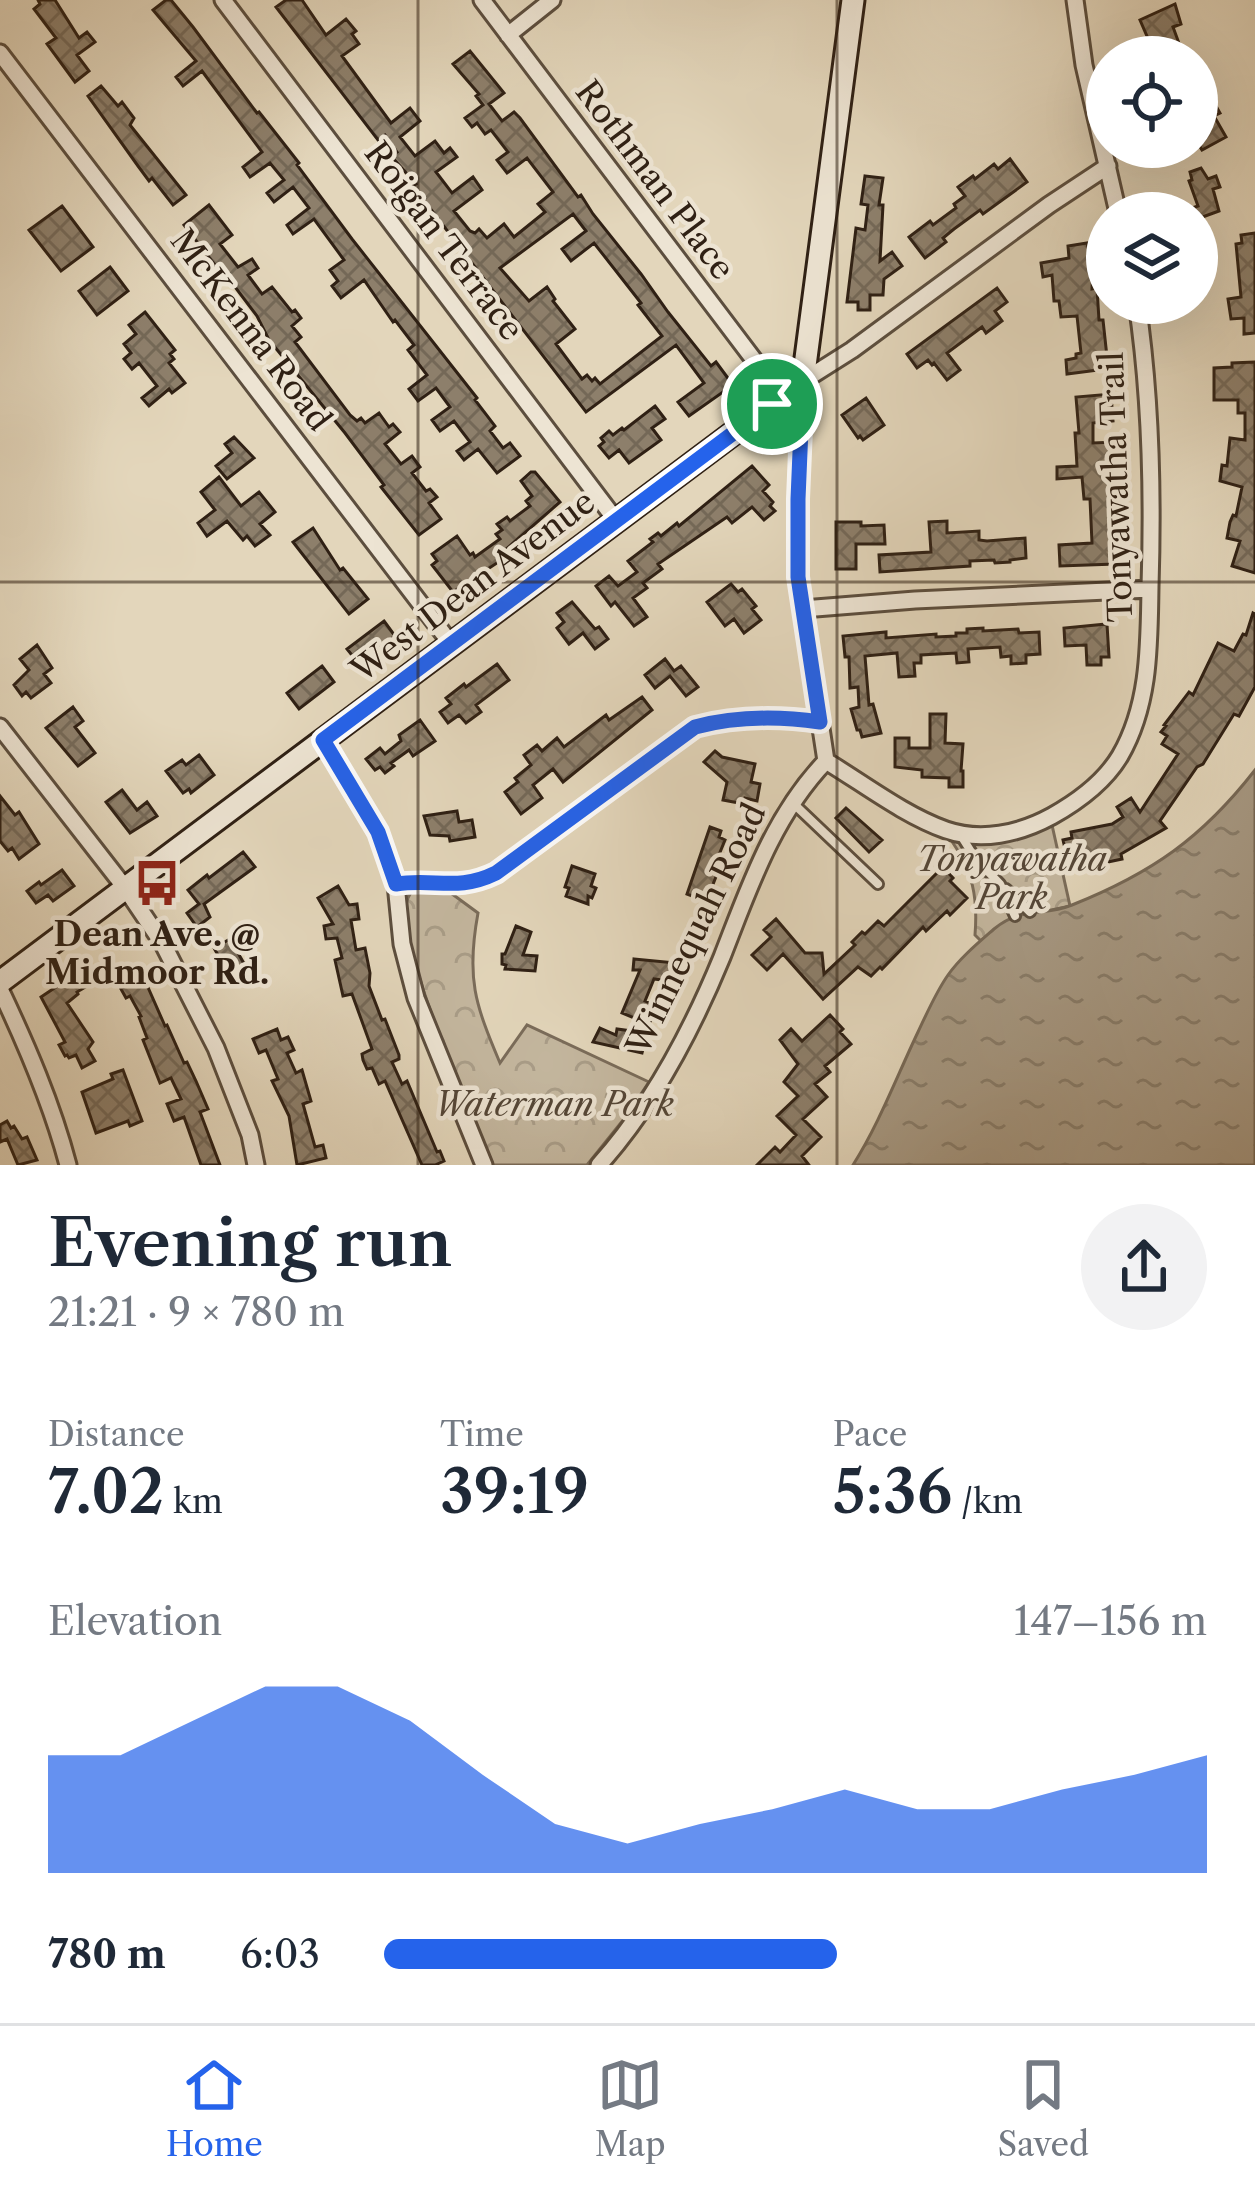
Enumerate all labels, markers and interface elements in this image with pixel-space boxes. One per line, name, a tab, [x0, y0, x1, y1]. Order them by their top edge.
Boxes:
map controls	[1086, 36, 1218, 324]
button: locate	[1086, 36, 1218, 168]
street label: Rothman Place	[567, 72, 743, 288]
street label: Roigan Terrace	[356, 133, 532, 349]
button: layers	[1086, 192, 1218, 324]
street label: McKenna Road	[162, 221, 340, 439]
street label: Tonyawatha Trail	[1091, 351, 1141, 623]
pin	[721, 353, 823, 455]
icon: arrive	[739, 371, 805, 437]
street label: West Dean Avenue	[342, 481, 603, 692]
street label: Winnequah Road	[617, 797, 775, 1062]
park label: Tonyawatha Park	[917, 839, 1108, 918]
bus stop icon: Dean Ave. @ Midmoor Rd.	[132, 858, 182, 908]
place label: Dean Ave. @ Midmoor Rd.	[45, 914, 269, 993]
park label: Waterman Park	[434, 1084, 674, 1125]
text: Evening run	[48, 1202, 452, 1283]
button: share	[1081, 1204, 1207, 1330]
text: 21:21 · 9 × 780 m	[48, 1288, 345, 1336]
text: Distance	[48, 1414, 185, 1455]
text: Time	[440, 1414, 524, 1455]
text: Pace	[833, 1414, 907, 1455]
text: 7.02	[48, 1455, 164, 1529]
text: 39:19	[440, 1455, 589, 1529]
text: 5:36	[833, 1455, 952, 1529]
text: km	[164, 1481, 223, 1522]
text: /km	[952, 1481, 1023, 1522]
text: Elevation	[48, 1597, 222, 1645]
text: 147–156 m	[1014, 1597, 1207, 1645]
text: 780 m	[48, 1930, 166, 1978]
text: 6:03	[240, 1930, 320, 1978]
tab: Home	[166, 2052, 263, 2165]
tab: Map	[595, 2052, 666, 2165]
tab: Saved	[997, 2052, 1089, 2165]

